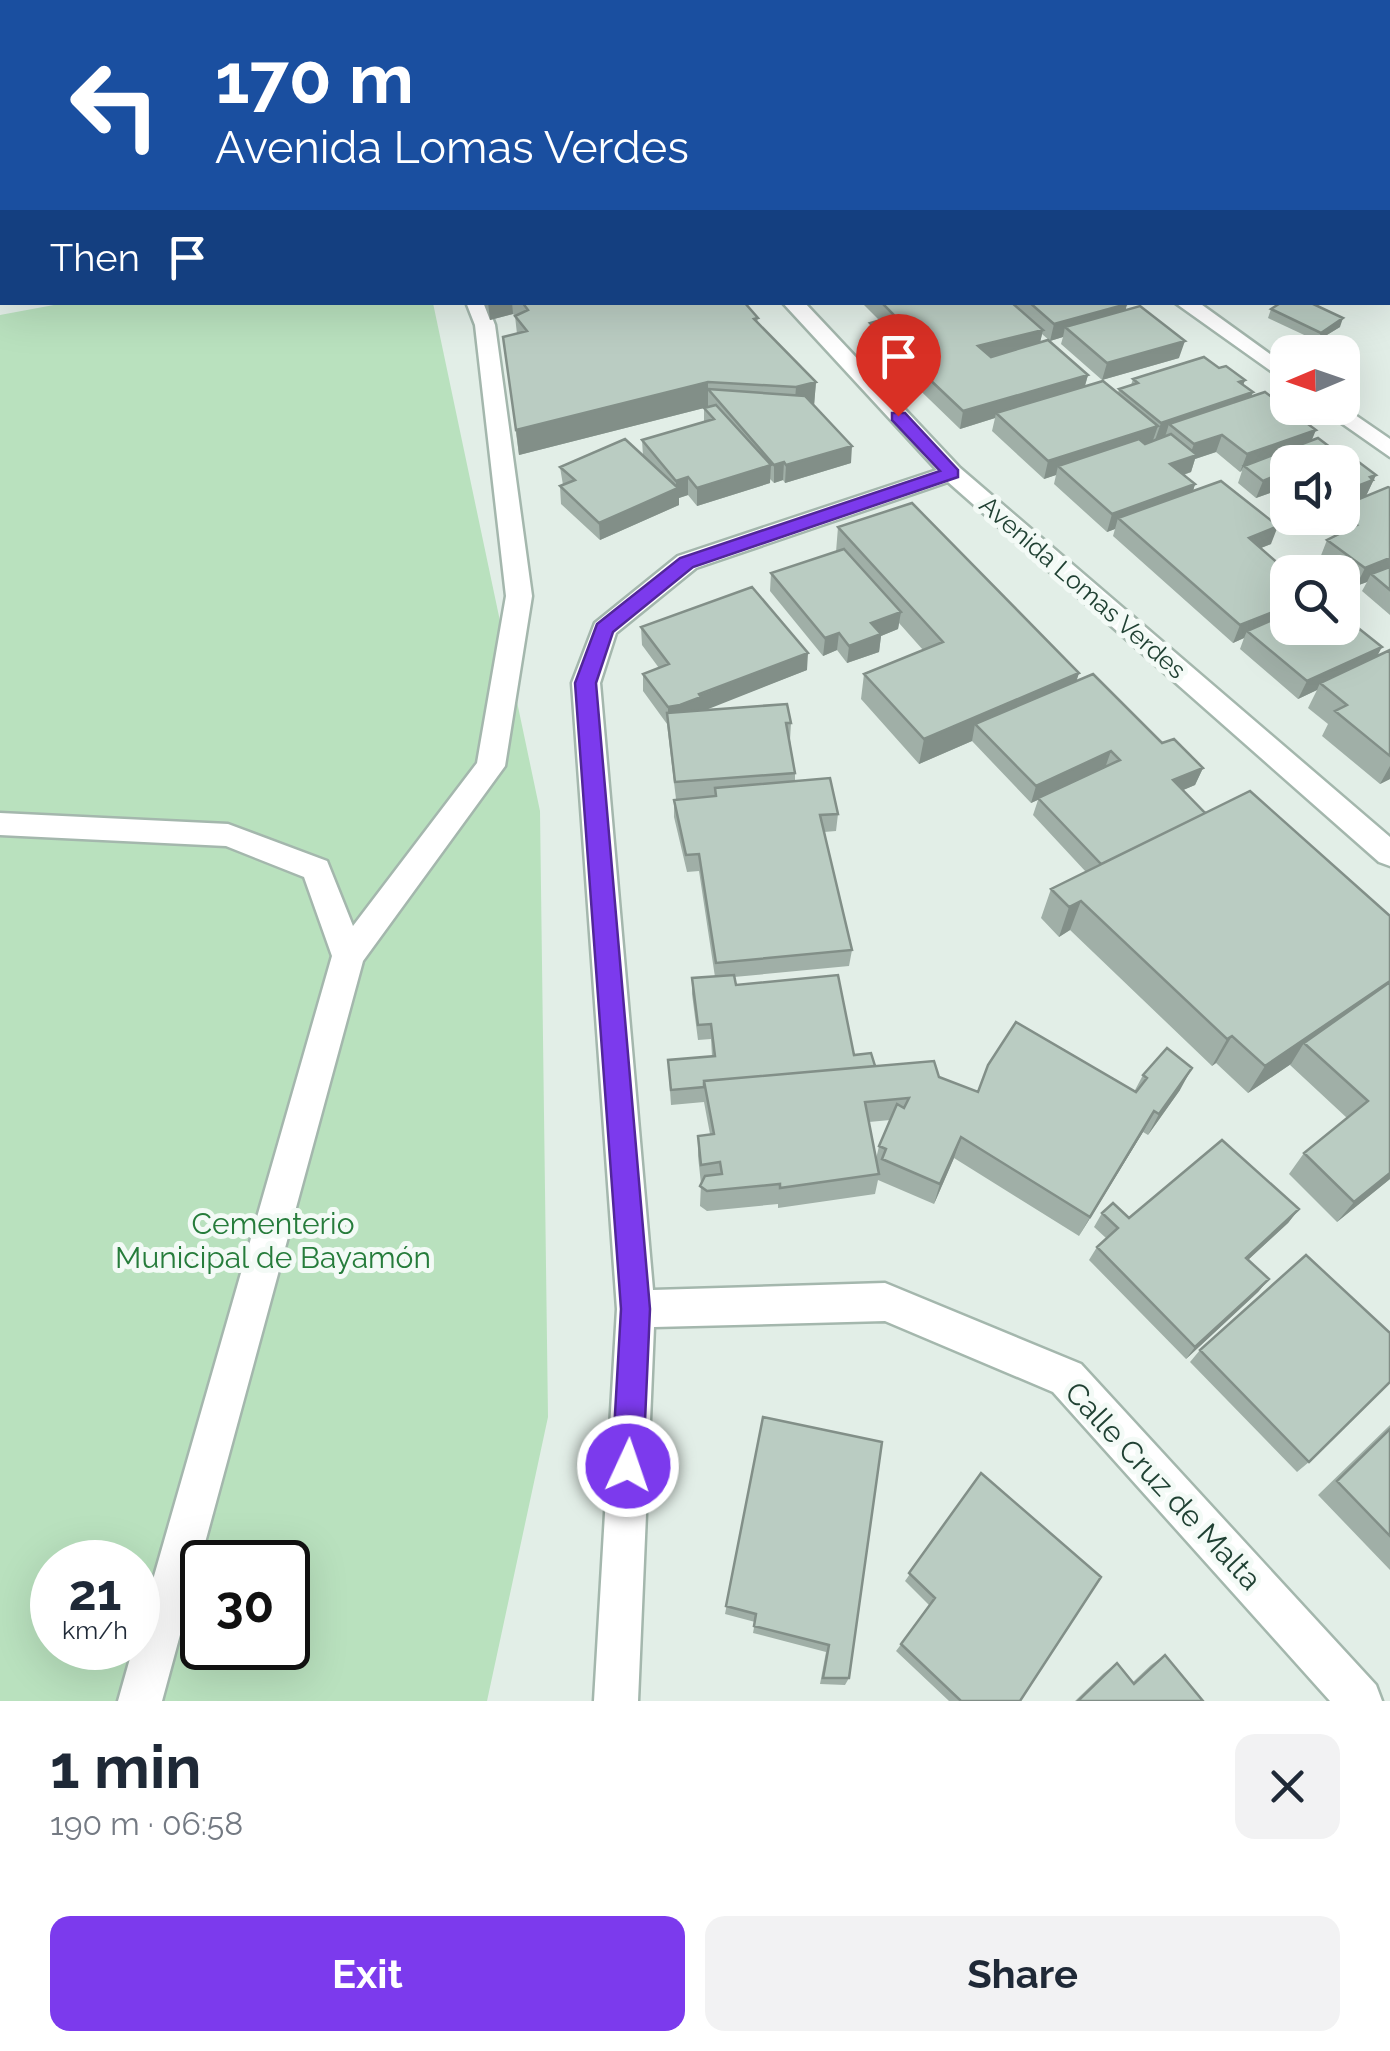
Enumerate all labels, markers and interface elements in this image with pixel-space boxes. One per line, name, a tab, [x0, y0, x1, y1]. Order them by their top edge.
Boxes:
text: 170 m	[215, 37, 414, 119]
icon: left	[50, 40, 180, 170]
text: Avenida Lomas Verdes	[215, 121, 689, 174]
icon: arrive	[160, 230, 215, 285]
text: Then	[50, 235, 140, 280]
pin	[856, 314, 941, 417]
icon: arrive	[871, 329, 926, 384]
north arrow	[1270, 335, 1360, 425]
map controls	[1270, 335, 1360, 645]
button: sound	[1270, 445, 1360, 535]
street label: Avenida Lomas Verdes	[974, 489, 1192, 685]
button: search	[1270, 555, 1360, 645]
park label: Cementerio Municipal de Bayamón	[115, 1206, 431, 1275]
street label: Calle Cruz de Malta	[1058, 1375, 1269, 1597]
position arrow	[576, 1414, 680, 1518]
speed limit sign: 30	[180, 1540, 310, 1670]
text: 21	[69, 1563, 121, 1622]
text: km/h	[62, 1615, 128, 1645]
text: 1 min	[50, 1732, 201, 1802]
button: close	[1235, 1734, 1340, 1839]
text: 190 m · 06:58	[50, 1805, 243, 1842]
button: Exit	[50, 1916, 685, 2031]
button: Share	[705, 1916, 1340, 2031]

